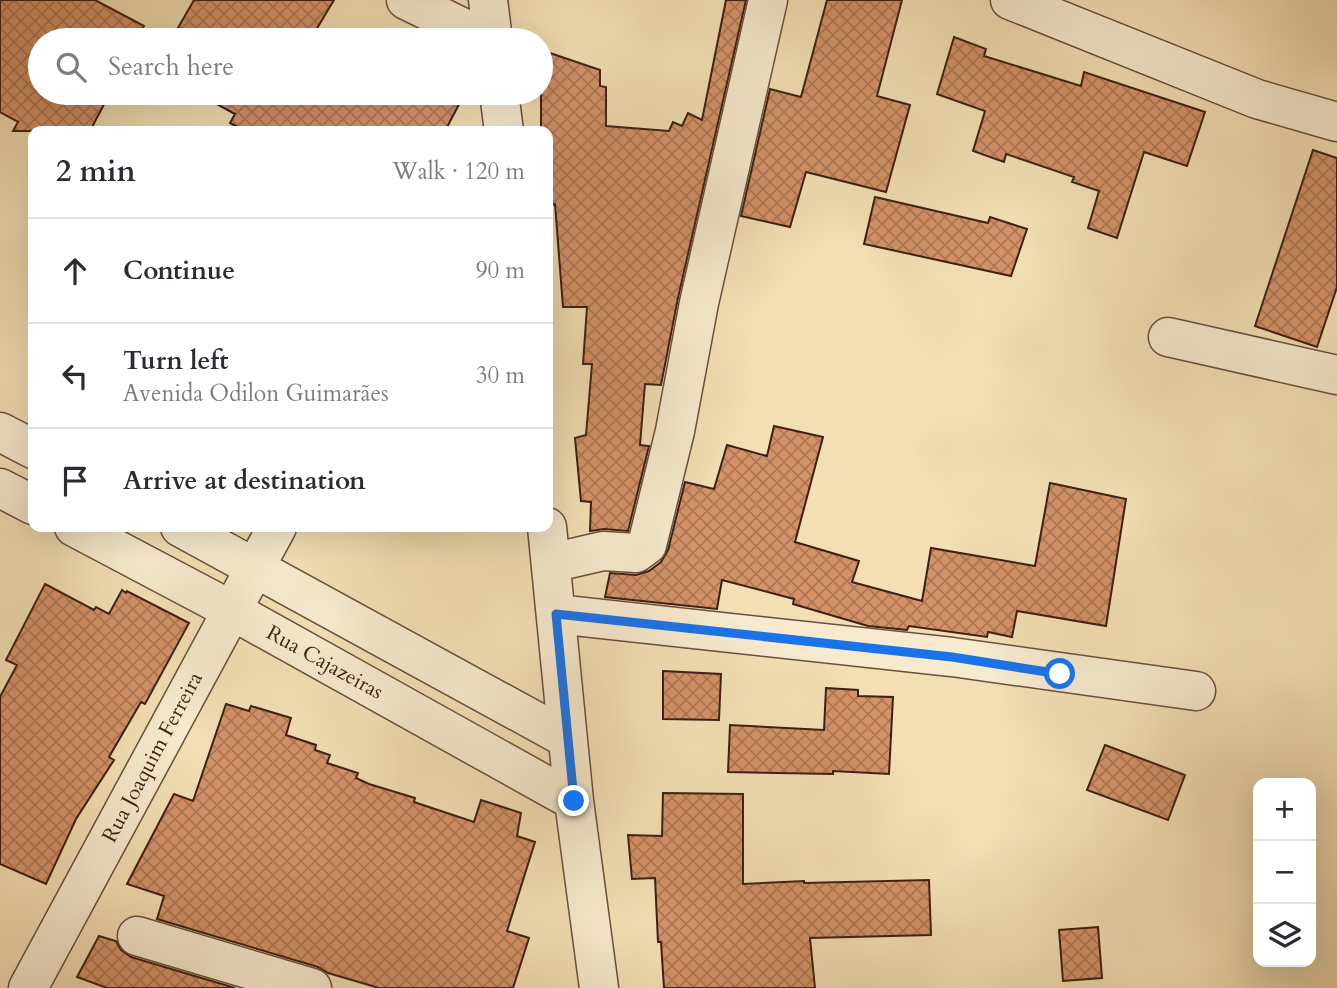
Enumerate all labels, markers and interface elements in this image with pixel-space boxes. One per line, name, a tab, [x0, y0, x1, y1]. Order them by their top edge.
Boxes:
search box	[28, 28, 553, 105]
icon: search	[52, 48, 90, 86]
text: Search here	[108, 49, 234, 84]
text: 2 min	[56, 151, 136, 192]
text: Walk · 120 m	[392, 156, 525, 187]
icon: ahead	[56, 252, 94, 290]
text: Continue	[123, 253, 235, 288]
text: 90 m	[476, 255, 525, 286]
text: Turn left	[123, 343, 228, 378]
icon: left	[56, 357, 94, 395]
text: 30 m	[476, 360, 525, 391]
text: Avenida Odilon Guimarães	[123, 378, 389, 409]
icon: arrive	[56, 462, 94, 500]
text: Arrive at destination	[123, 463, 366, 498]
street label: Rua Cajazeiras	[261, 618, 388, 707]
route start	[1044, 658, 1075, 689]
street label: Rua Joaquim Ferreira	[95, 667, 210, 848]
map controls	[1253, 778, 1316, 967]
button: +	[1253, 778, 1316, 841]
route end	[558, 785, 589, 816]
button: −	[1253, 841, 1316, 904]
button: layers	[1253, 904, 1316, 967]

